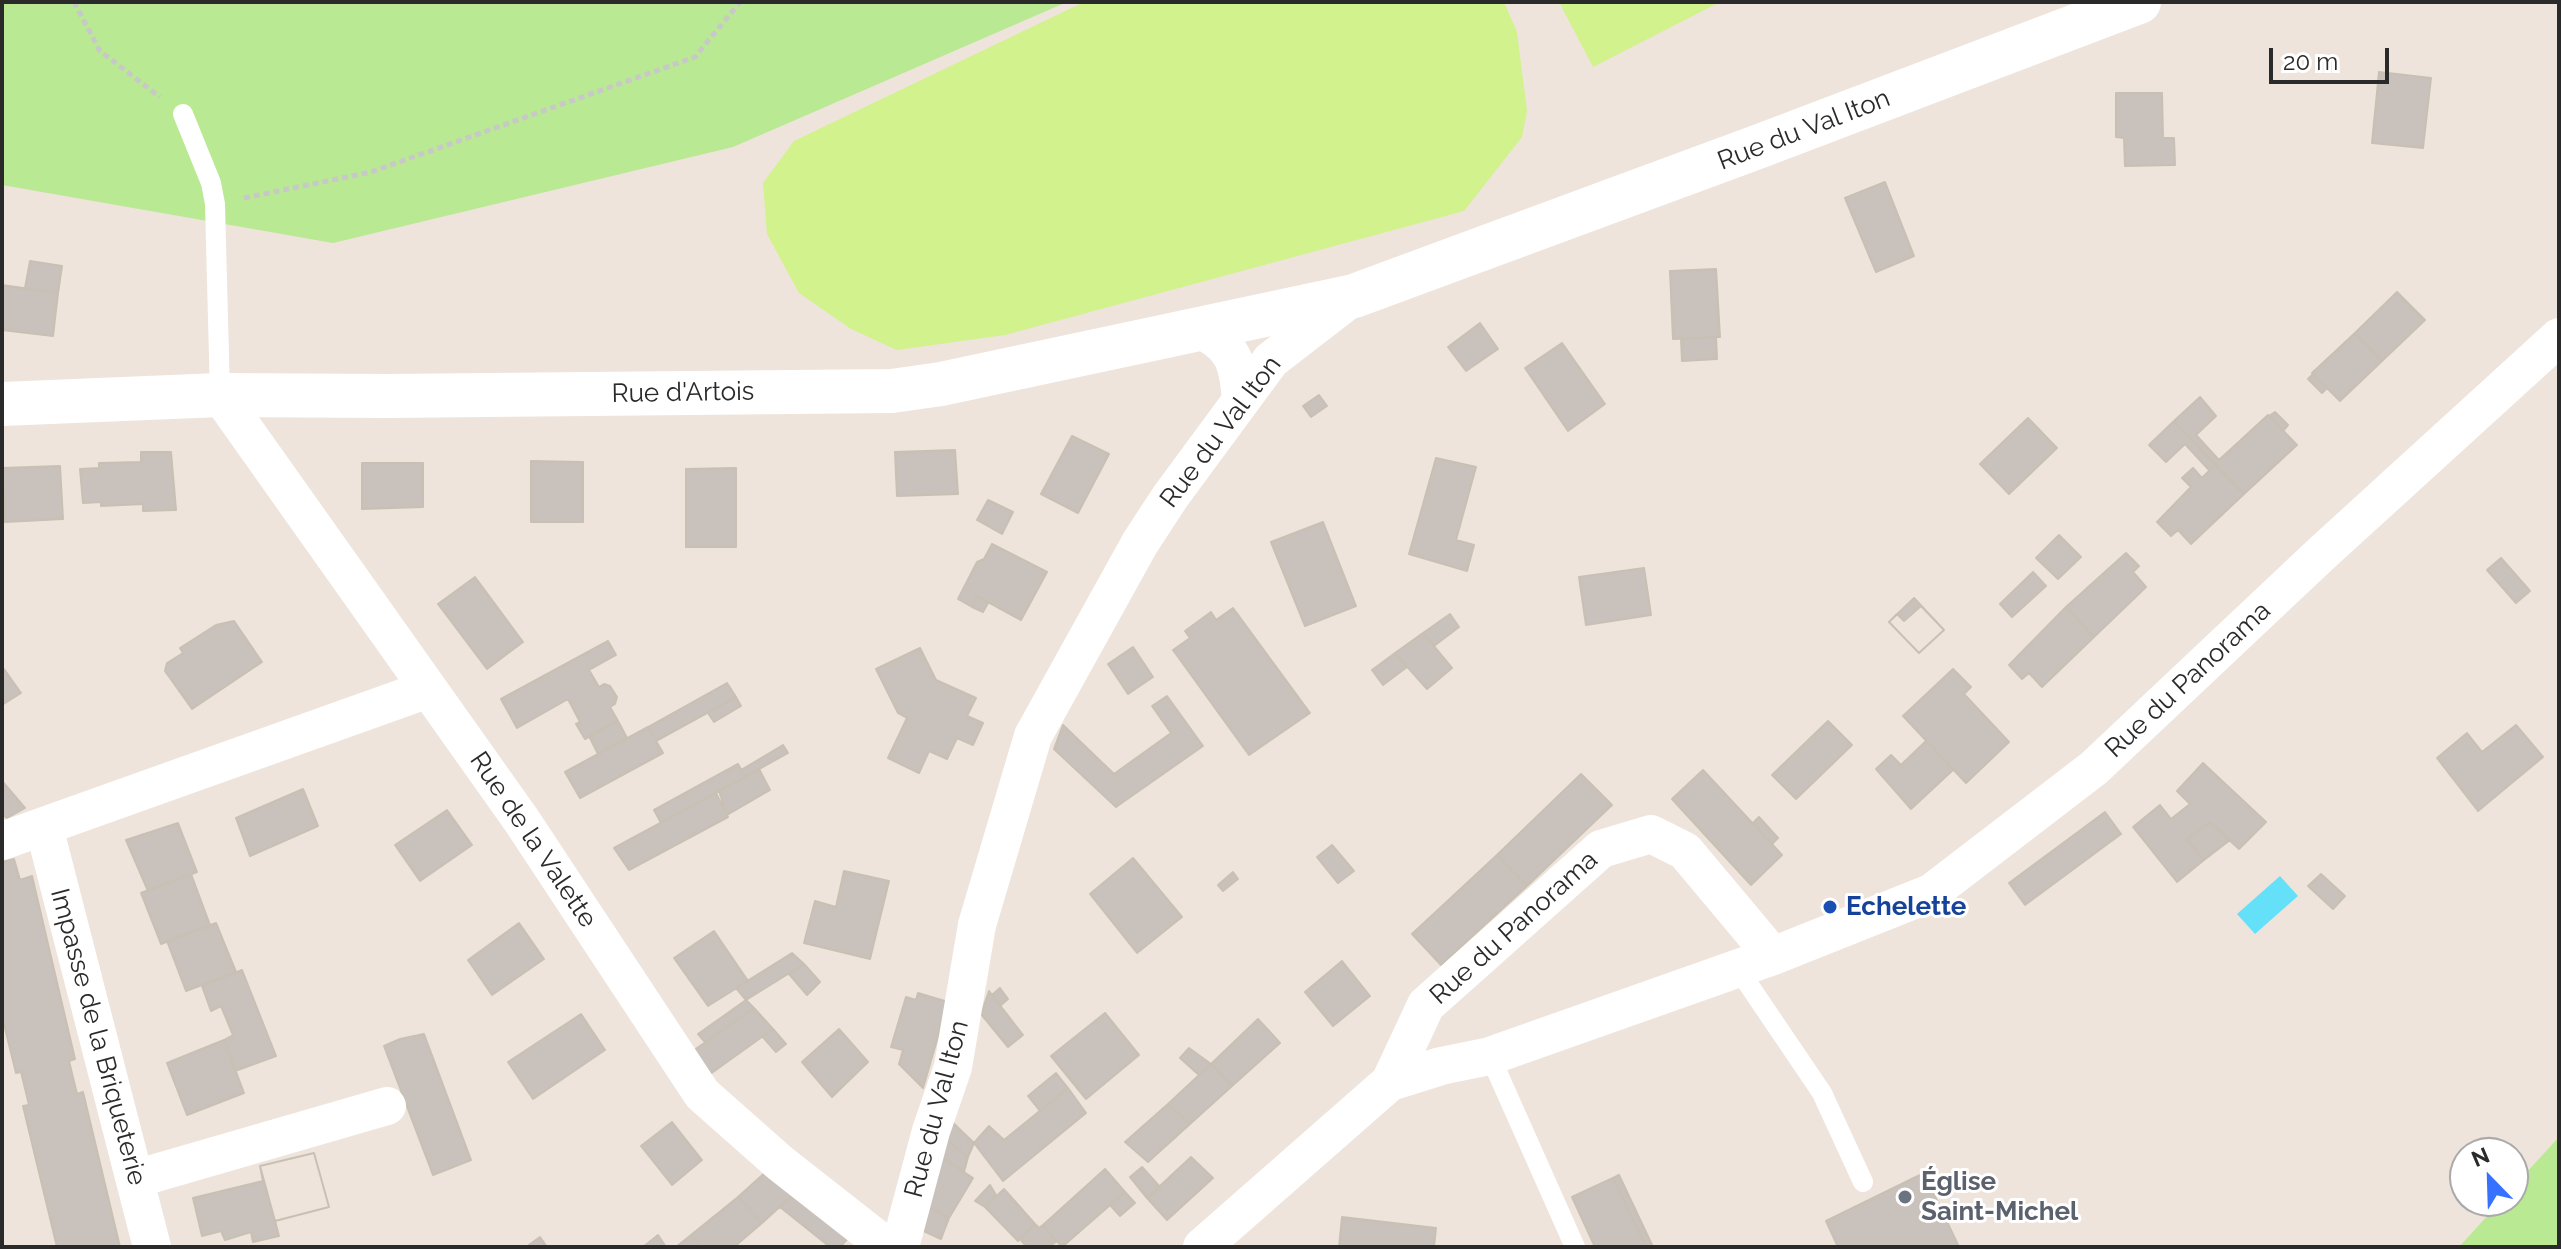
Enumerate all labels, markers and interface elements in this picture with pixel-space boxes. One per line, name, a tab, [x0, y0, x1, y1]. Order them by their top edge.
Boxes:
scale bar	[2273, 32, 2393, 82]
text: 20 m	[2283, 47, 2338, 76]
street label: Rue du Val Iton	[1713, 83, 1895, 177]
street label: Rue du Val Iton	[1154, 350, 1288, 514]
street label: Rue d'Artois	[611, 376, 755, 410]
street label: Rue du Panorama	[2099, 595, 2277, 765]
street label: Rue de la Valette	[463, 746, 603, 934]
street label: Rue du Panorama	[1424, 845, 1604, 1011]
street label: Impasse de la Briqueterie	[43, 885, 153, 1189]
place label: Echelette	[1846, 891, 1966, 923]
marker: Echelette	[1821, 898, 1839, 916]
street label: Rue du Val Iton	[898, 1017, 976, 1201]
north arrow	[2449, 1137, 2529, 1217]
text: N	[2468, 1142, 2493, 1172]
place label: Église Saint-Michel	[1921, 1166, 2078, 1228]
marker: Église Saint-Michel	[1896, 1188, 1914, 1206]

